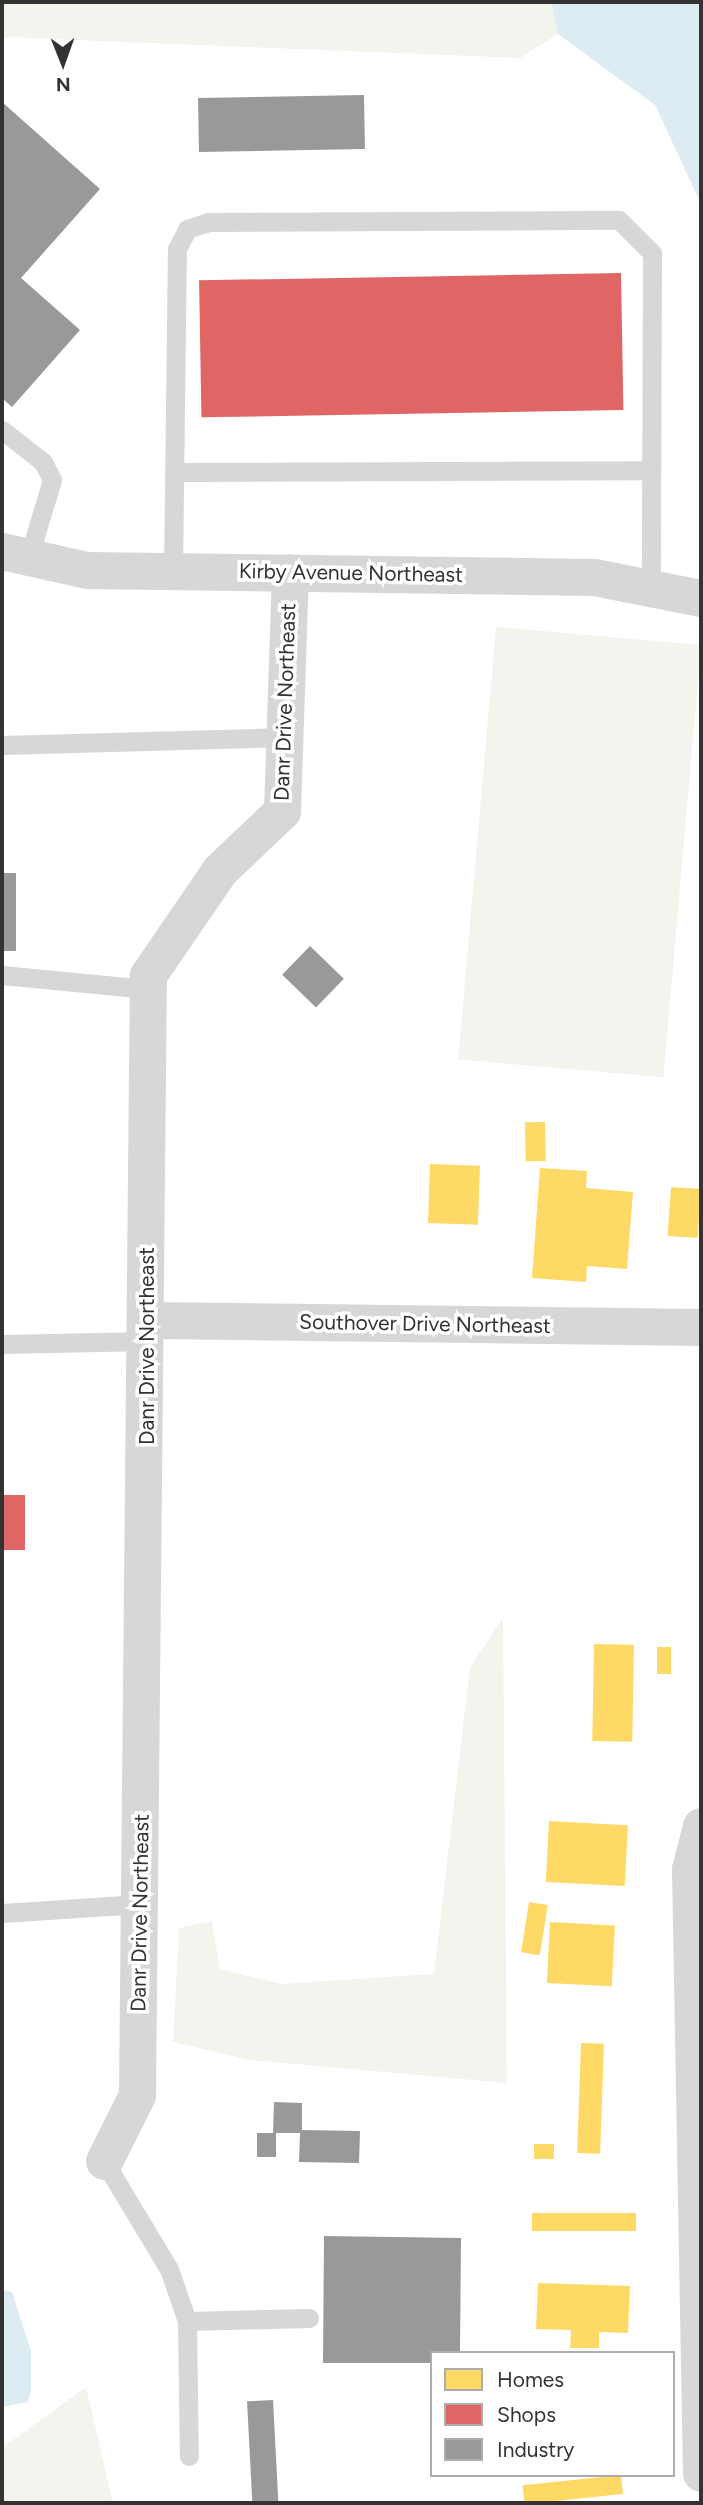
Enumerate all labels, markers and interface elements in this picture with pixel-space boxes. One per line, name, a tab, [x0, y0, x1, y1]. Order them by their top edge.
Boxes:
north arrow	[28, 28, 98, 98]
text: N	[56, 73, 71, 96]
street label: Kirby Avenue Northeast	[239, 558, 463, 588]
street label: Danr Drive Northeast	[269, 603, 301, 801]
street label: Danr Drive Northeast	[134, 1247, 160, 1445]
street label: Southover Drive Northeast	[299, 1309, 551, 1339]
street label: Danr Drive Northeast	[126, 1814, 154, 2012]
legend	[430, 2351, 675, 2477]
text: Homes	[497, 2367, 564, 2392]
text: Shops	[497, 2402, 556, 2427]
text: Industry	[497, 2437, 574, 2462]

